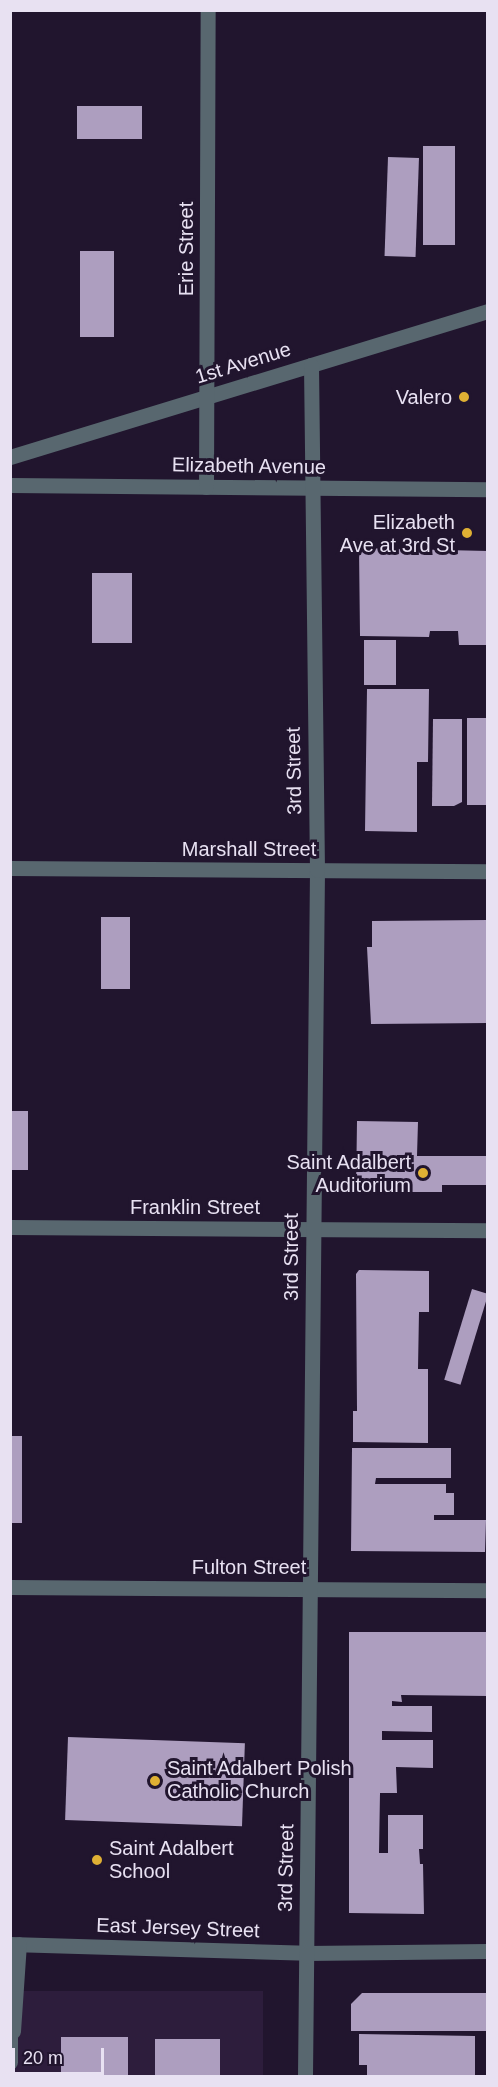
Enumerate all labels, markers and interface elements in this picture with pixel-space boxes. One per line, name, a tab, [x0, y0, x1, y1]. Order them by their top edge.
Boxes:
street label: Erie Street	[174, 202, 198, 296]
street label: 1st Avenue	[192, 337, 294, 389]
place label: Valero	[396, 385, 452, 409]
marker: Valero	[457, 390, 471, 404]
street label: Elizabeth Avenue	[171, 453, 327, 479]
place label: Elizabeth Ave at 3rd St	[340, 510, 455, 557]
marker: Elizabeth Ave at 3rd St	[460, 526, 474, 540]
street label: 3rd Street	[281, 727, 307, 815]
street label: Marshall Street	[182, 837, 316, 861]
place label: Saint Adalbert Auditorium	[285, 1150, 411, 1197]
marker: Saint Adalbert Auditorium	[416, 1166, 430, 1180]
street label: Franklin Street	[130, 1195, 260, 1219]
street label: 3rd Street	[279, 1213, 303, 1301]
street label: Fulton Street	[192, 1555, 306, 1579]
place label: Saint Adalbert Polish Catholic Church	[167, 1757, 353, 1804]
marker: Saint Adalbert Polish Catholic Church	[148, 1774, 162, 1788]
street label: 3rd Street	[273, 1824, 299, 1912]
place label: Saint Adalbert School	[109, 1836, 235, 1883]
marker: Saint Adalbert School	[90, 1853, 104, 1867]
street label: East Jersey Street	[96, 1913, 260, 1943]
scale bar	[15, 2036, 106, 2074]
text: 20 m	[23, 2048, 63, 2068]

